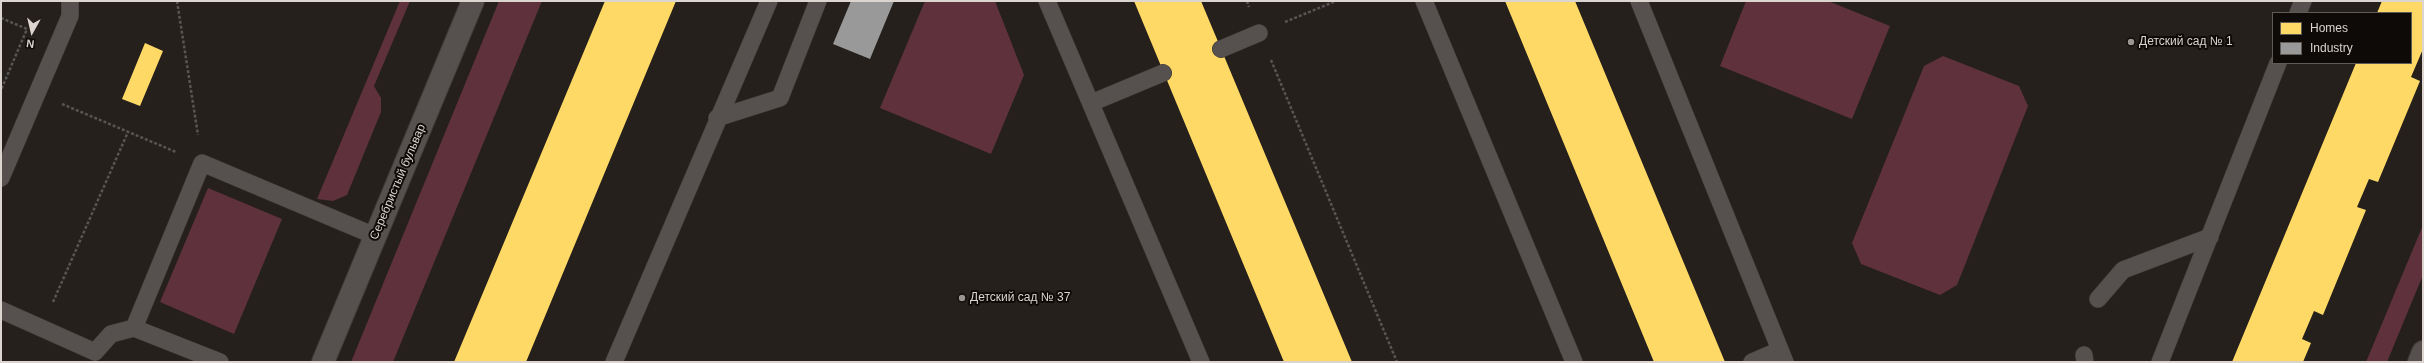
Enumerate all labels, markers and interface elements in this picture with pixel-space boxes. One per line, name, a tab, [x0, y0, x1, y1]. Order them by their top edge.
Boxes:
north arrow	[12, 12, 52, 52]
legend	[2272, 12, 2412, 64]
text: Homes	[2310, 21, 2348, 35]
place label: Детский сад № 1	[2139, 35, 2233, 49]
text: N	[26, 37, 35, 50]
marker: Детский сад № 1	[2126, 37, 2136, 47]
text: Industry	[2310, 41, 2353, 55]
street label: Серебристый бульвар	[367, 122, 429, 242]
place label: Детский сад № 37	[970, 291, 1070, 305]
marker: Детский сад № 37	[957, 293, 967, 303]

